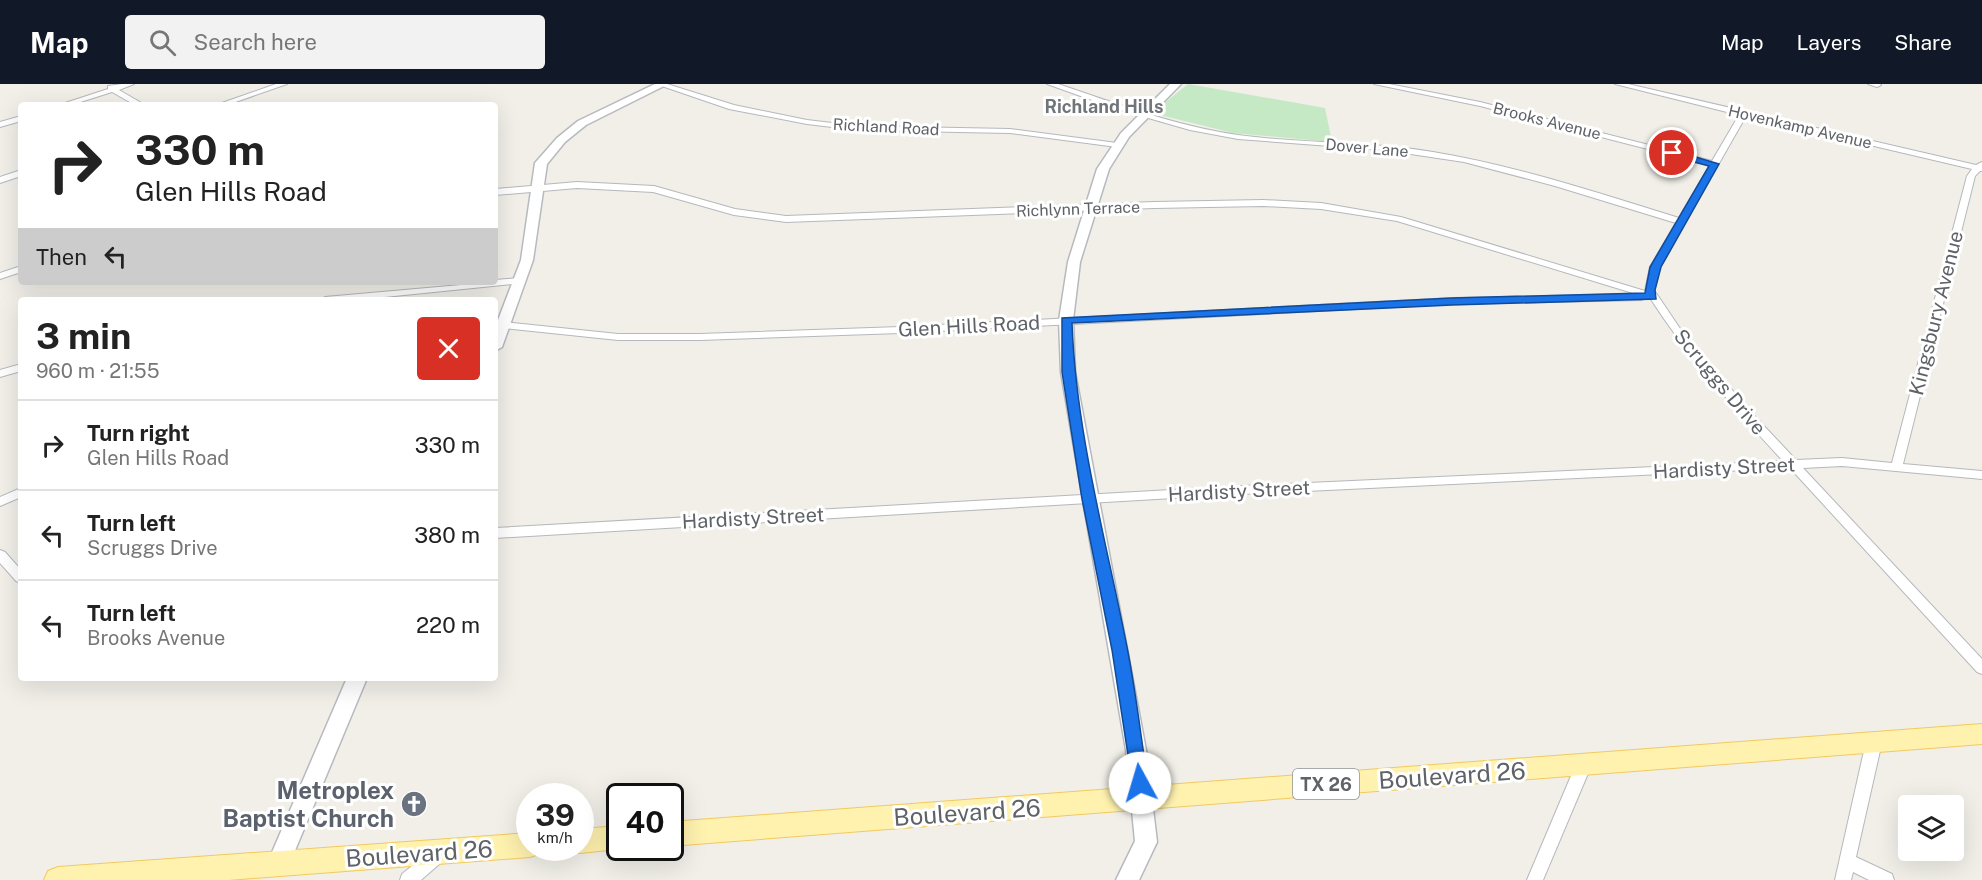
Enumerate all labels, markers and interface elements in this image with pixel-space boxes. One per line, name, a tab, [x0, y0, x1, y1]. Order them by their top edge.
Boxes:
search box	[125, 15, 545, 69]
text: Map	[30, 26, 89, 59]
icon: search	[146, 26, 179, 59]
text: Search here	[194, 29, 317, 55]
text: Map	[1721, 30, 1764, 55]
text: Layers	[1797, 30, 1861, 55]
text: Share	[1894, 30, 1952, 55]
district label: Richland Hills	[1044, 96, 1164, 117]
street label: Brooks Avenue	[1491, 98, 1603, 144]
street label: Hovenkamp Avenue	[1726, 101, 1874, 153]
street label: Richland Road	[832, 115, 940, 139]
text: 330 m	[135, 125, 265, 174]
icon: right	[36, 126, 114, 204]
pin	[1646, 127, 1697, 178]
street label: Dover Lane	[1325, 135, 1409, 161]
icon: arrive	[1655, 136, 1688, 169]
text: Glen Hills Road	[135, 175, 327, 207]
street label: Richlynn Terrace	[1016, 197, 1140, 221]
street label: Kingsbury Avenue	[1904, 228, 1968, 398]
icon: left	[99, 240, 132, 273]
text: Then	[36, 244, 87, 270]
street label: Glen Hills Road	[897, 310, 1041, 342]
text: 3 min	[36, 315, 131, 357]
button: close	[417, 317, 480, 380]
street label: Scruggs Drive	[1669, 324, 1771, 440]
text: 960 m · 21:55	[36, 359, 159, 383]
text: Turn right	[87, 420, 190, 446]
icon: right	[36, 429, 69, 462]
text: 330 m	[415, 432, 480, 458]
text: Glen Hills Road	[87, 446, 229, 470]
street label: Hardisty Street	[1652, 452, 1796, 484]
street label: Hardisty Street	[1167, 475, 1311, 507]
street label: Hardisty Street	[681, 502, 825, 534]
text: Turn left	[87, 510, 176, 536]
icon: left	[36, 519, 69, 552]
text: 380 m	[414, 522, 480, 548]
text: Scruggs Drive	[87, 536, 218, 560]
text: Turn left	[87, 600, 176, 626]
icon: left	[36, 609, 69, 642]
text: 220 m	[416, 612, 480, 638]
text: Brooks Avenue	[87, 626, 225, 650]
position arrow	[1108, 751, 1172, 815]
street label: Boulevard 26	[1377, 756, 1527, 794]
road number: TX 26	[1293, 769, 1359, 799]
place label: Metroplex Baptist Church	[222, 776, 394, 832]
speed limit sign: 40	[606, 783, 684, 861]
church icon: Metroplex Baptist Church	[399, 789, 429, 819]
street label: Boulevard 26	[892, 793, 1042, 831]
map controls	[1898, 795, 1964, 861]
button: layers	[1898, 795, 1964, 861]
text: 39	[535, 797, 575, 833]
text: km/h	[537, 829, 573, 846]
street label: Boulevard 26	[344, 834, 494, 872]

